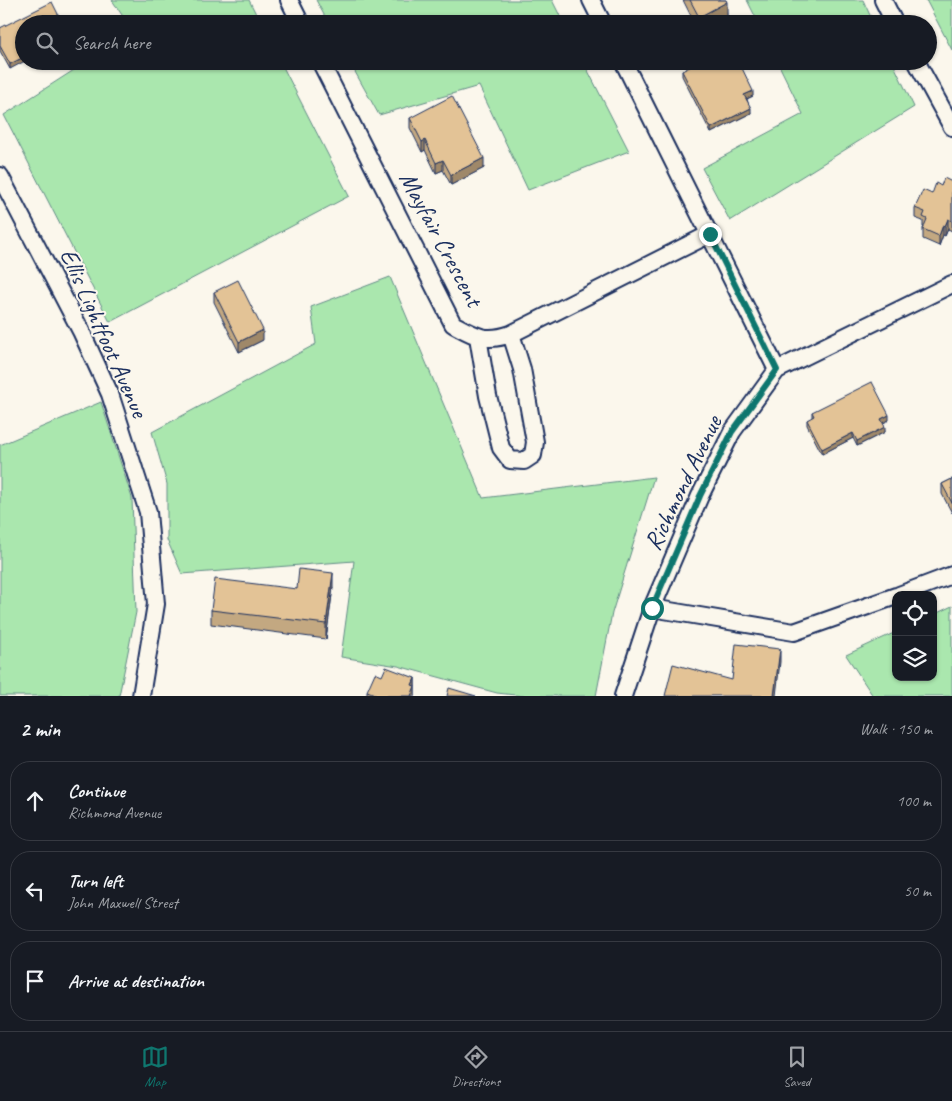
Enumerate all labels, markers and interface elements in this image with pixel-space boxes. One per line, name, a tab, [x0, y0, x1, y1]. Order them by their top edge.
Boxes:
search box	[15, 15, 937, 70]
icon: search	[33, 29, 61, 57]
text: Search here	[73, 31, 150, 55]
street label: Mayfair Crescent	[392, 166, 491, 314]
route end	[699, 223, 722, 246]
street label: Ellis Lightfoot Avenue	[52, 244, 156, 424]
street label: Richmond Avenue	[637, 409, 730, 555]
map controls	[892, 591, 937, 681]
button: locate	[892, 591, 937, 636]
route start	[641, 597, 664, 620]
button: layers	[892, 636, 937, 681]
text: 2 min	[20, 716, 60, 742]
text: Walk · 150 m	[860, 719, 932, 739]
text: Continue	[68, 779, 125, 803]
icon: ahead	[21, 787, 49, 815]
text: 100 m	[897, 791, 931, 811]
text: Richmond Avenue	[68, 803, 161, 823]
text: Turn left	[68, 869, 123, 893]
icon: left	[21, 877, 49, 905]
text: 50 m	[904, 881, 931, 901]
text: John Maxwell Street	[68, 893, 178, 913]
icon: arrive	[21, 967, 49, 995]
text: Arrive at destination	[68, 969, 204, 993]
tab: Map	[141, 1043, 169, 1090]
tab: Directions	[452, 1043, 500, 1090]
tab: Saved	[783, 1043, 811, 1090]

